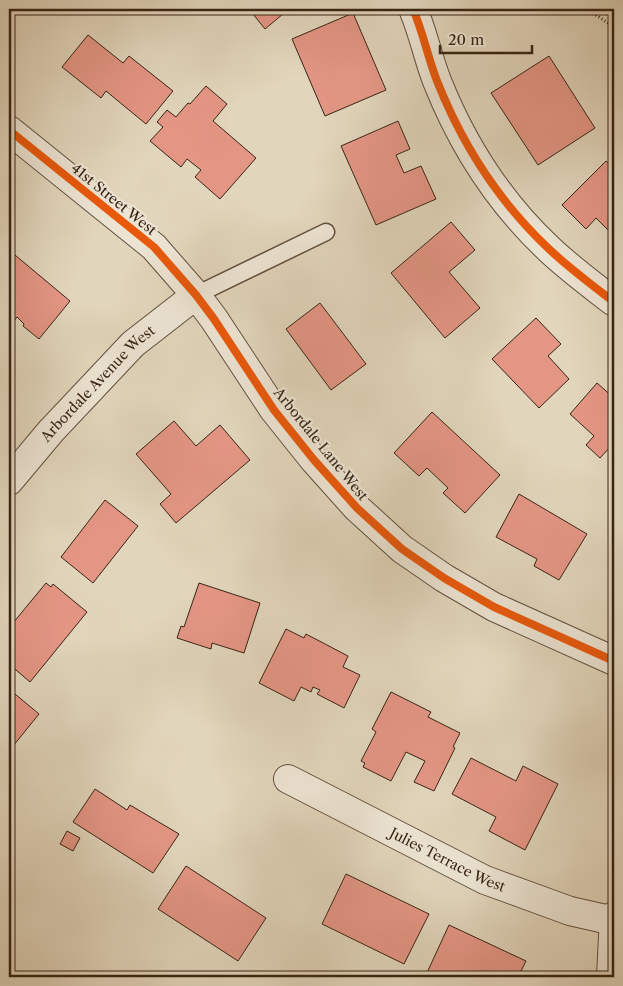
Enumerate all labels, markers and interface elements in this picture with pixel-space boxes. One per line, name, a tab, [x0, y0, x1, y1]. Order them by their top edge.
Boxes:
scale bar	[440, 22, 533, 54]
text: 20 m	[448, 30, 484, 49]
street label: 41st Street West	[68, 159, 160, 239]
street label: Arbordale Avenue West	[36, 321, 158, 446]
street label: Arbordale Lane West	[269, 383, 372, 504]
street label: Julies Terrace West	[385, 823, 508, 896]

